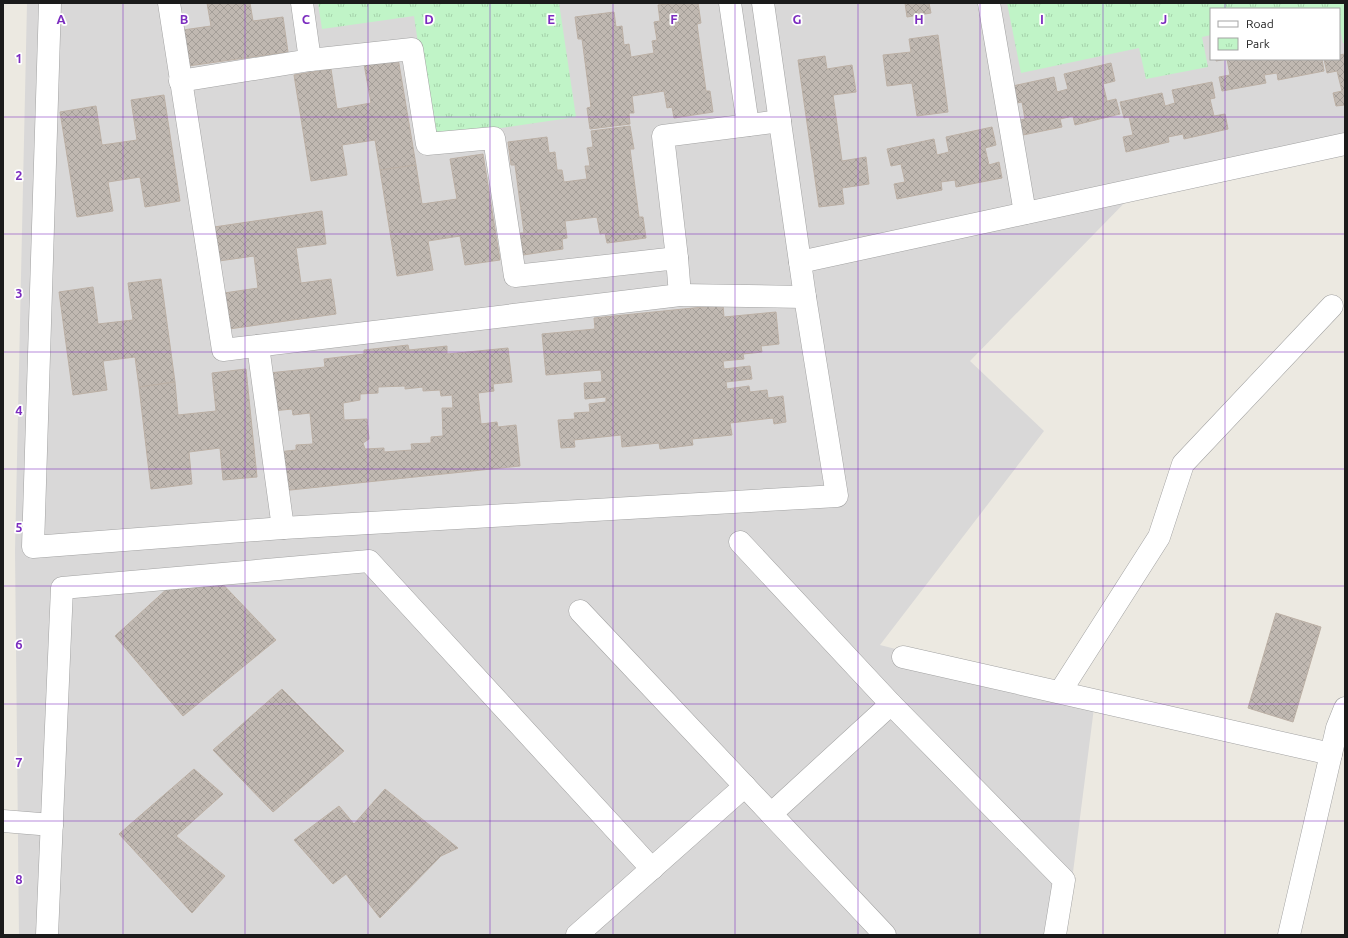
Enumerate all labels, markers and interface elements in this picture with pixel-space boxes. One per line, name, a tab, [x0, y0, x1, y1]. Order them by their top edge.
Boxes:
legend	[1210, 8, 1340, 60]
text: A	[56, 12, 66, 26]
text: B	[180, 12, 189, 26]
text: C	[302, 12, 311, 26]
text: D	[424, 12, 434, 26]
text: E	[547, 12, 555, 26]
text: F	[670, 12, 678, 26]
text: G	[793, 12, 802, 26]
text: H	[914, 12, 924, 26]
text: I	[1040, 12, 1044, 26]
text: J	[1161, 12, 1167, 26]
text: Road	[1246, 17, 1274, 30]
text: Park	[1246, 37, 1270, 50]
text: 1	[15, 51, 23, 65]
text: 2	[15, 168, 23, 182]
text: 3	[15, 286, 23, 300]
text: 4	[15, 403, 23, 417]
text: 5	[15, 520, 23, 534]
text: 6	[15, 637, 23, 651]
text: 7	[15, 755, 23, 769]
text: 8	[15, 872, 23, 886]

